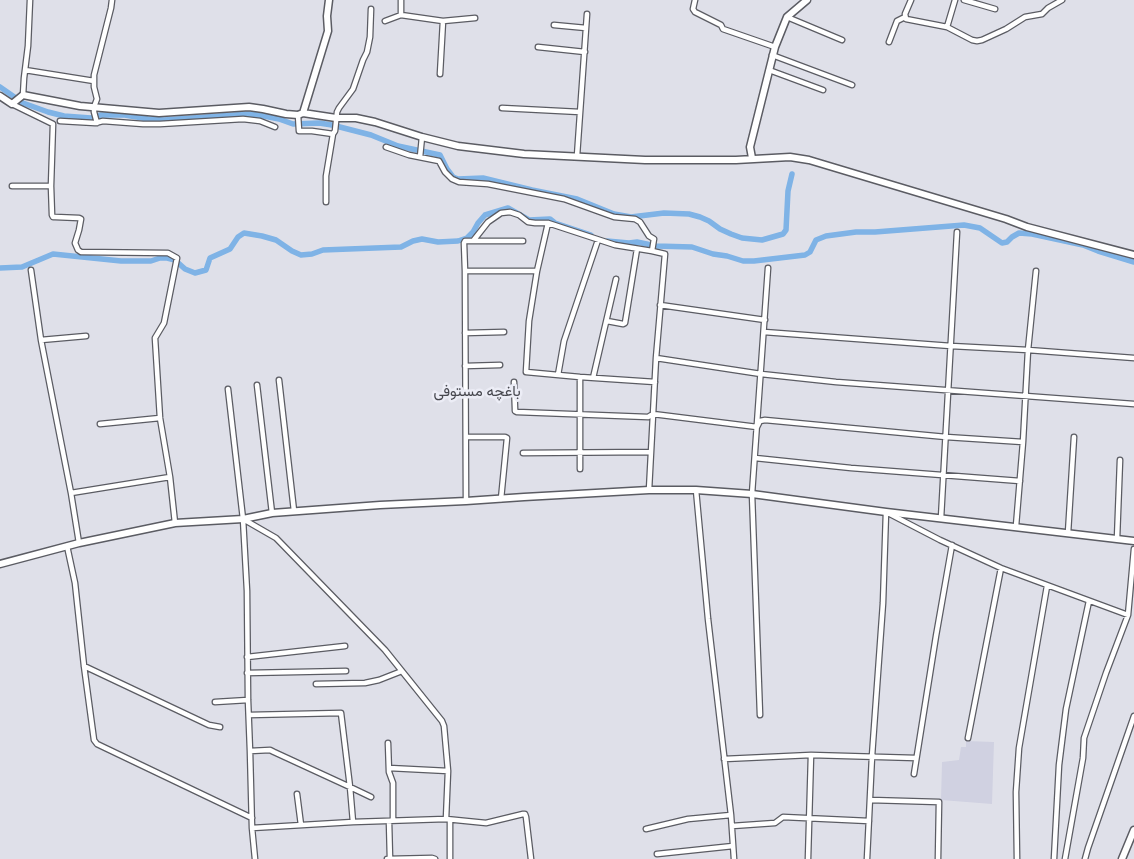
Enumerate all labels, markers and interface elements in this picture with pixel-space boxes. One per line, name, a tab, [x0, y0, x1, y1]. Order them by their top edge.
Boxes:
district label: باغچه مستوفی	[433, 383, 521, 401]

